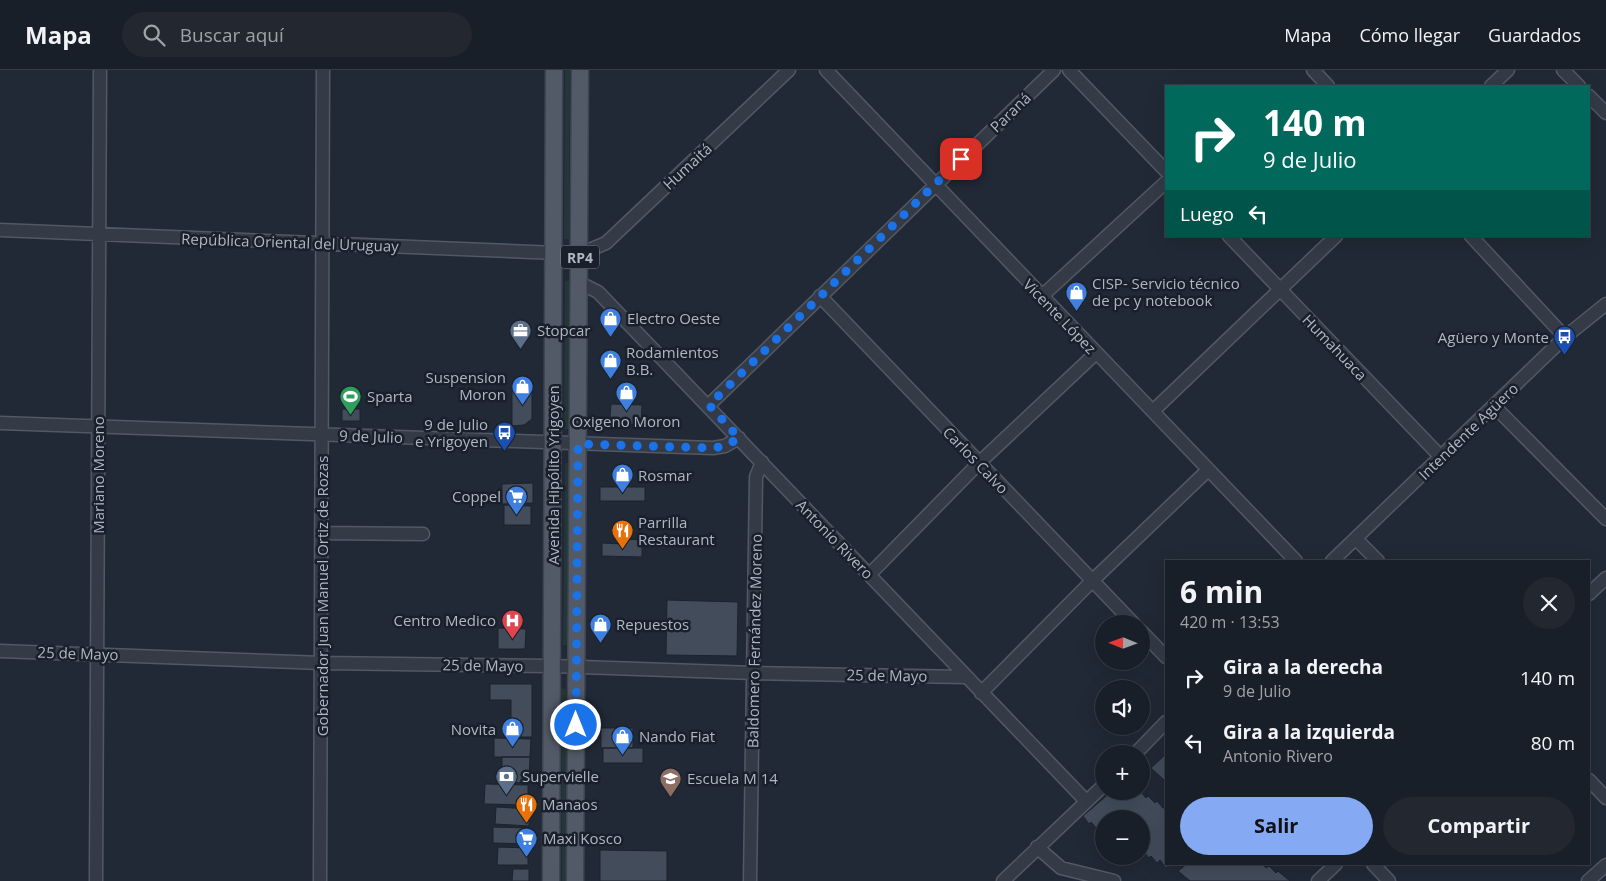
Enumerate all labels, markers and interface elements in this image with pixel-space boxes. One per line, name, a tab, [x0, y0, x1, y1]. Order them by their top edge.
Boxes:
search box	[122, 12, 472, 57]
text: Mapa	[25, 18, 92, 51]
icon: search	[140, 21, 168, 49]
text: Buscar aquí	[180, 22, 284, 48]
text: Mapa	[1284, 23, 1331, 47]
text: Cómo llegar	[1359, 23, 1460, 47]
text: Guardados	[1488, 23, 1581, 47]
street label: Paraná	[985, 88, 1035, 136]
text: 140 m	[1263, 99, 1367, 146]
icon: right	[1180, 105, 1245, 170]
street label: Humaitá	[658, 138, 716, 194]
pin	[940, 138, 982, 180]
text: 9 de Julio	[1263, 144, 1357, 174]
icon: arrive	[947, 145, 975, 173]
icon: left	[1244, 200, 1272, 228]
text: Luego	[1180, 201, 1234, 227]
street label: República Oriental del Uruguay	[181, 228, 400, 256]
road number: RP4	[561, 246, 599, 268]
place label: CISP- Servicio técnico de pc y notebook	[1092, 273, 1240, 310]
street label: Vicente López	[1019, 274, 1101, 358]
shop icon: CISP- Servicio técnico de pc y notebook	[1064, 280, 1088, 311]
shop icon: Electro Oeste	[599, 306, 623, 337]
place label: Electro Oeste	[627, 308, 720, 328]
street label: Humahuaca	[1298, 310, 1372, 384]
office icon: Stopcar	[509, 318, 533, 349]
place label: Stopcar	[537, 320, 590, 340]
bus stop icon: Agüero y Monte	[1553, 325, 1577, 356]
place label: Agüero y Monte	[1438, 327, 1549, 347]
place label: Rodamientos B.B.	[626, 342, 719, 379]
shop icon: Rodamientos B.B.	[598, 349, 622, 380]
place label: Suspension Moron	[425, 367, 506, 404]
shop icon: Suspension Moron	[510, 374, 534, 405]
street label: Intendente Agüero	[1414, 378, 1522, 484]
shop icon: Oxigeno Moron	[614, 380, 638, 411]
sports icon: Sparta	[339, 384, 363, 415]
street label: Avenida Hipólito Yrigoyen	[543, 385, 563, 565]
place label: Sparta	[367, 386, 413, 406]
place label: Oxigeno Moron	[572, 411, 680, 431]
place label: 9 de Julio e Yrigoyen	[415, 414, 488, 451]
street label: Mariano Moreno	[88, 416, 108, 534]
bus stop icon: 9 de Julio e Yrigoyen	[492, 421, 516, 452]
street label: Carlos Calvo	[939, 422, 1013, 498]
street label: 9 de Julio	[339, 425, 403, 447]
street label: Gobernador Juan Manuel Ortiz de Rozas	[312, 456, 332, 736]
shop icon: Rosmar	[610, 463, 634, 494]
place label: Rosmar	[638, 465, 692, 485]
supermarket icon: Coppel	[505, 484, 529, 515]
place label: Coppel	[452, 486, 501, 506]
street label: Antonio Rivero	[792, 495, 878, 583]
place label: Parrilla Restaurant	[638, 512, 715, 549]
restaurant icon: Parrilla Restaurant	[610, 519, 634, 550]
street label: Baldomero Fernández Moreno	[742, 534, 766, 748]
text: 6 min	[1180, 571, 1263, 612]
button: close	[1523, 577, 1575, 629]
hospital icon: Centro Medico	[500, 608, 524, 639]
place label: Centro Medico	[393, 610, 496, 630]
text: 420 m · 13:53	[1180, 611, 1280, 633]
shop icon: Repuestos	[588, 612, 612, 643]
place label: Repuestos	[616, 614, 689, 634]
north arrow	[1095, 615, 1150, 670]
map controls	[1095, 615, 1150, 865]
street label: 25 de Mayo	[37, 642, 119, 664]
street label: 25 de Mayo	[442, 654, 524, 676]
text: Gira a la derecha	[1223, 654, 1383, 680]
street label: 25 de Mayo	[846, 664, 928, 686]
icon: right	[1180, 664, 1208, 692]
text: 140 m	[1520, 665, 1575, 691]
button: sound	[1095, 680, 1150, 735]
text: 9 de Julio	[1223, 680, 1291, 702]
position arrow	[549, 698, 601, 750]
shop icon: Novita	[500, 717, 524, 748]
place label: Novita	[451, 719, 496, 739]
text: Gira a la izquierda	[1223, 719, 1395, 745]
shop icon: Nando Fiat	[611, 724, 635, 755]
place label: Nando Fiat	[639, 726, 715, 746]
icon: left	[1180, 729, 1208, 757]
text: 80 m	[1531, 730, 1575, 756]
button: +	[1095, 745, 1150, 800]
text: Antonio Rivero	[1223, 745, 1333, 767]
bank icon: Supervielle	[494, 764, 518, 795]
place label: Supervielle	[522, 766, 599, 786]
school or university icon: Escuela M 14	[659, 766, 683, 797]
place label: Escuela M 14	[687, 768, 778, 788]
restaurant icon: Manaos	[514, 792, 538, 823]
place label: Manaos	[542, 794, 598, 814]
button: Salir	[1180, 797, 1373, 855]
button: Compartir	[1383, 797, 1575, 855]
button: −	[1095, 810, 1150, 865]
supermarket icon: Maxi Kosco	[515, 826, 539, 857]
place label: Maxi Kosco	[543, 828, 622, 848]

